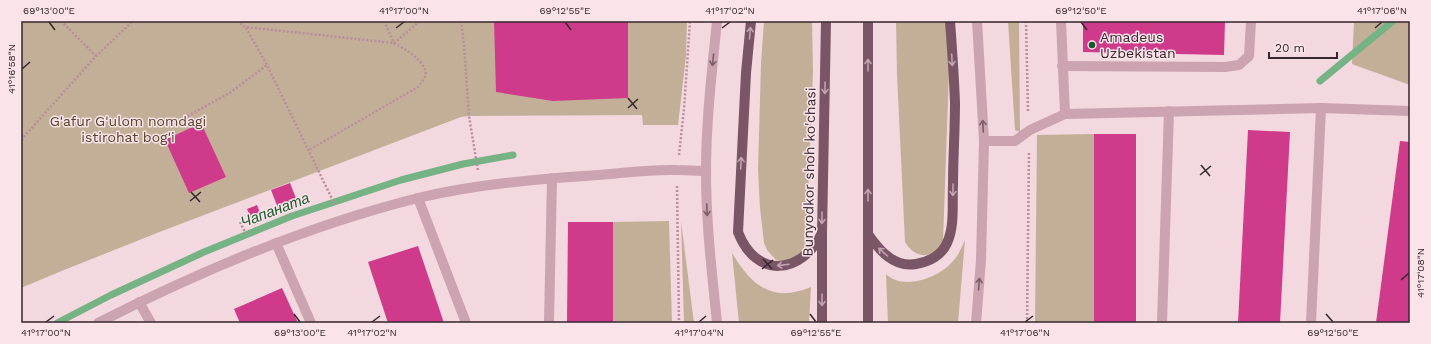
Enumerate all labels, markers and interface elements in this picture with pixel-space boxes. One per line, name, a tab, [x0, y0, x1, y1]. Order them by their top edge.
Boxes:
text: 69°13'00"E	[23, 5, 75, 16]
text: 41°17'00"N	[379, 5, 429, 16]
text: 69°12'55"E	[540, 5, 590, 16]
text: 41°17'02"N	[705, 5, 755, 16]
text: 69°12'50"E	[1055, 5, 1107, 16]
text: 41°17'06"N	[1357, 5, 1407, 16]
one-way arrow	[746, 27, 753, 40]
place label: Amadeus Uzbekistan	[1100, 29, 1176, 61]
scale bar	[1269, 34, 1337, 60]
marker: Amadeus Uzbekistan	[1087, 40, 1097, 50]
text: 20 m	[1275, 41, 1305, 55]
text: 41°16'58"N	[6, 44, 17, 94]
one-way arrow	[709, 53, 717, 66]
one-way arrow	[949, 53, 956, 66]
one-way arrow	[864, 59, 872, 72]
one-way arrow	[821, 81, 828, 94]
street label: Bunyodkor shoh ko'chasi	[800, 87, 818, 257]
park label: G'afur G'ulom nomdagi istirohat bog'i	[50, 113, 206, 145]
one-way arrow	[979, 120, 986, 133]
one-way arrow	[738, 157, 745, 170]
one-way arrow	[949, 183, 956, 196]
water label: Чапаната	[238, 189, 312, 231]
one-way arrow	[864, 189, 872, 202]
one-way arrow	[703, 203, 711, 216]
one-way arrow	[818, 211, 826, 224]
one-way arrow	[878, 248, 888, 257]
text: 41°17'08"N	[1415, 248, 1426, 298]
one-way arrow	[777, 262, 790, 269]
one-way arrow	[976, 278, 983, 291]
one-way arrow	[818, 293, 826, 306]
text: 41°17'00"N	[21, 327, 71, 338]
text: 69°13'00"E	[274, 327, 326, 338]
text: 41°17'02"N	[347, 327, 397, 338]
text: 41°17'04"N	[674, 327, 724, 338]
text: 69°12'55"E	[791, 327, 841, 338]
text: 41°17'06"N	[1000, 327, 1050, 338]
text: 69°12'50"E	[1307, 327, 1359, 338]

